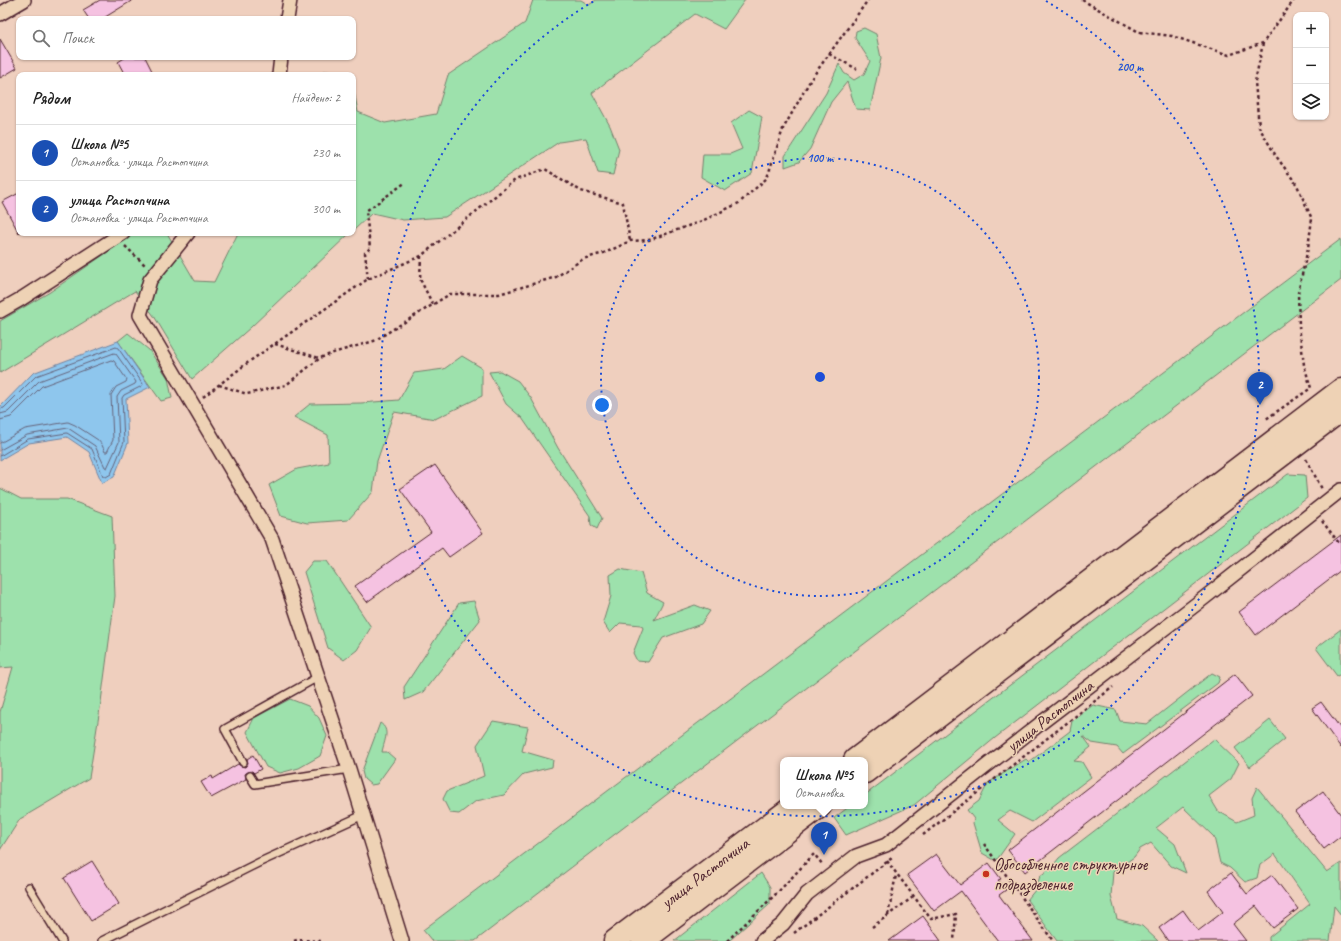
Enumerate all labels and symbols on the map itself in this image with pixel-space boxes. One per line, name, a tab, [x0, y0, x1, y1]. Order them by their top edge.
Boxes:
text: 200 m	[1117, 59, 1144, 75]
text: 100 m	[807, 150, 834, 166]
centre of rings	[813, 370, 827, 384]
pin: 2	[1247, 372, 1273, 405]
your location	[592, 395, 612, 415]
street label: улица Растопчина	[1001, 674, 1099, 757]
pin: 1	[811, 822, 837, 855]
street label: улица Растопчина	[656, 832, 754, 914]
place label: Обособленное структурное подразделение	[994, 854, 1149, 896]
marker: Обособленное структурное подразделение	[981, 869, 991, 879]

